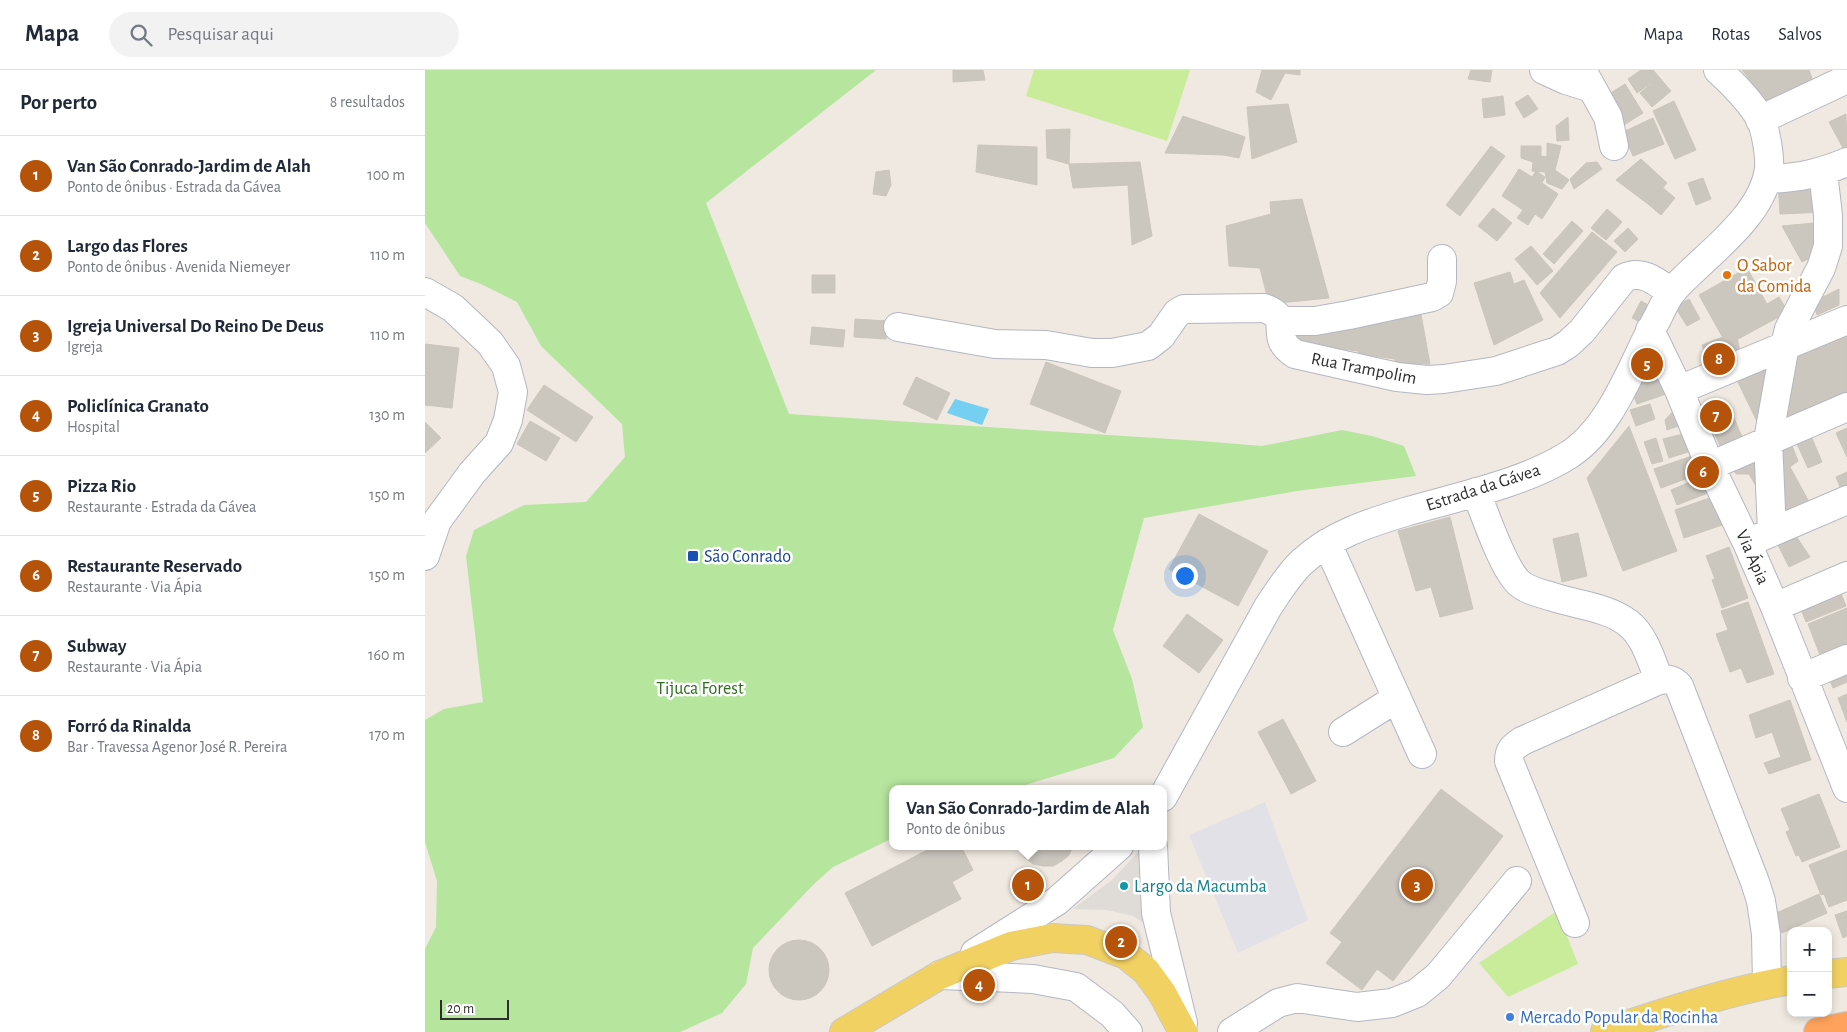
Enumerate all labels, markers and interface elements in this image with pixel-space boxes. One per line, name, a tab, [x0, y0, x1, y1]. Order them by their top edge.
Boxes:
search box	[109, 12, 459, 57]
icon: search	[127, 21, 155, 49]
text: Mapa	[25, 22, 79, 46]
text: Pesquisar aqui	[167, 25, 274, 44]
text: Mapa	[1644, 26, 1683, 44]
text: Rotas	[1711, 26, 1750, 44]
text: Salvos	[1778, 26, 1822, 44]
text: Por perto	[20, 92, 97, 113]
text: 8 resultados	[330, 94, 405, 110]
text: Van São Conrado-Jardim de Alah	[67, 157, 311, 176]
text: 1	[33, 167, 39, 183]
text: 100 m	[367, 167, 405, 183]
text: Ponto de ônibus · Estrada da Gávea	[67, 179, 281, 195]
text: Largo das Flores	[67, 237, 188, 256]
text: 2	[32, 247, 40, 263]
text: 110 m	[370, 247, 405, 263]
place label: O Sabor da Comida	[1737, 257, 1812, 296]
text: Ponto de ônibus · Avenida Niemeyer	[67, 259, 290, 275]
marker: O Sabor da Comida	[1721, 269, 1733, 281]
text: Igreja Universal Do Reino De Deus	[67, 317, 324, 336]
text: 3	[33, 327, 39, 343]
text: 110 m	[370, 327, 405, 343]
text: Igreja	[67, 339, 103, 355]
pin: 8	[1703, 340, 1735, 378]
pin: 5	[1631, 345, 1663, 383]
street label: Rua Trampolim	[1310, 350, 1418, 388]
text: Policlínica Granato	[67, 397, 209, 416]
pin: 7	[1700, 397, 1732, 435]
text: 4	[32, 407, 40, 423]
text: 130 m	[369, 407, 405, 423]
text: Hospital	[67, 419, 120, 435]
pin: 6	[1687, 453, 1719, 491]
street label: Estrada da Gávea	[1424, 461, 1543, 515]
text: Pizza Rio	[67, 477, 136, 496]
text: 5	[33, 487, 39, 503]
text: 150 m	[369, 487, 405, 503]
text: Restaurante · Estrada da Gávea	[67, 499, 257, 515]
street label: Via Ápia	[1732, 526, 1775, 587]
place label: São Conrado	[704, 548, 791, 566]
marker: São Conrado	[686, 549, 700, 563]
text: Restaurante Reservado	[67, 557, 242, 576]
your location	[1172, 563, 1198, 589]
text: 6	[32, 567, 40, 583]
text: 150 m	[369, 567, 405, 583]
text: Restaurante · Via Ápia	[67, 579, 202, 595]
text: Subway	[67, 637, 127, 656]
text: 7	[33, 647, 39, 663]
text: 160 m	[368, 647, 405, 663]
text: Restaurante · Via Ápia	[67, 659, 202, 675]
park label: Tijuca Forest	[656, 680, 744, 698]
text: Forró da Rinalda	[67, 717, 191, 736]
text: 8	[32, 727, 40, 743]
text: 170 m	[369, 727, 405, 743]
text: Bar · Travessa Agenor José R. Pereira	[67, 739, 287, 755]
popup	[889, 785, 1167, 850]
text: Van São Conrado-Jardim de Alah	[906, 799, 1150, 818]
text: Ponto de ônibus	[906, 821, 1005, 837]
pin: 1	[1012, 866, 1044, 904]
pin: 3	[1401, 866, 1433, 904]
place label: Largo da Macumba	[1134, 878, 1267, 896]
marker: Largo da Macumba	[1118, 880, 1130, 892]
pin: 2	[1105, 923, 1137, 961]
map controls	[1787, 927, 1832, 1017]
button: +	[1787, 927, 1832, 972]
pin: 4	[963, 966, 995, 1004]
button: −	[1787, 972, 1832, 1017]
scale bar	[440, 997, 509, 1020]
text: 20 m	[447, 1002, 474, 1016]
place label: Mercado Popular da Rocinha	[1520, 1009, 1718, 1027]
marker: Mercado Popular da Rocinha	[1504, 1011, 1516, 1023]

